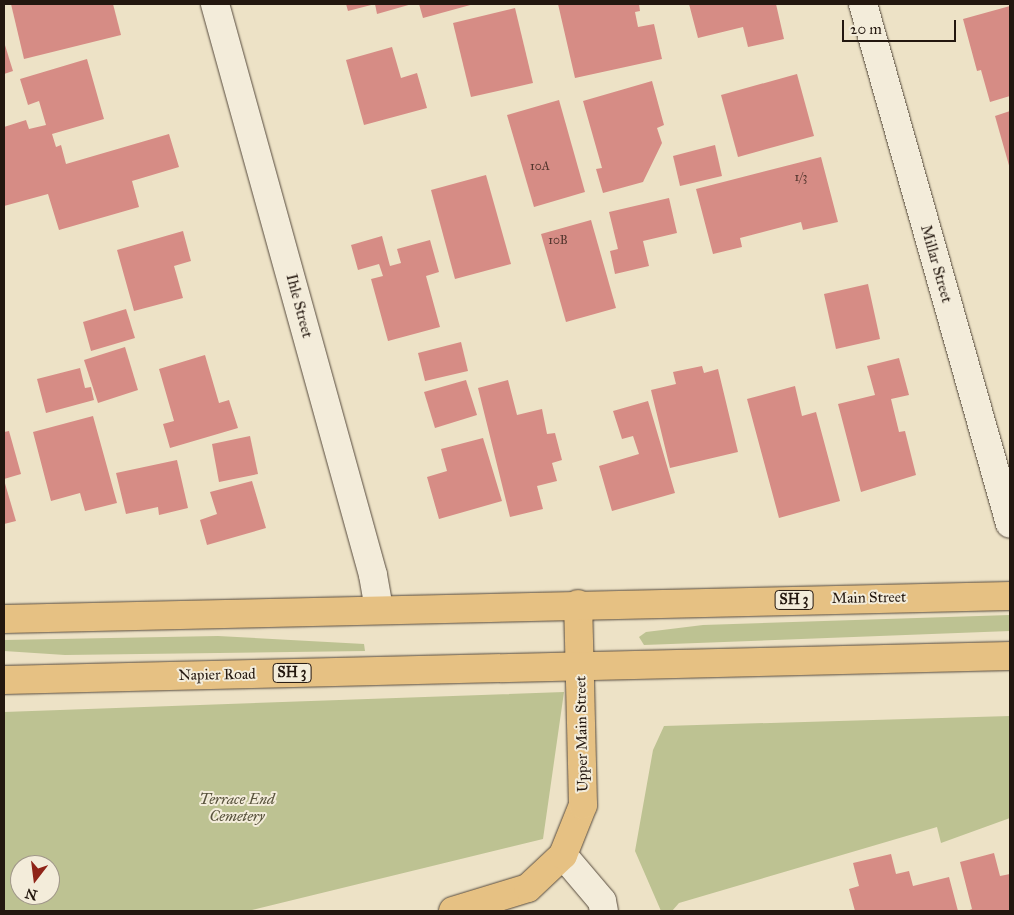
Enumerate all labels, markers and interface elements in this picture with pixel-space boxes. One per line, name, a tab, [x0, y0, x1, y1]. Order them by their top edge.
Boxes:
scale bar	[844, 10, 958, 42]
text: 20 m	[850, 20, 882, 38]
house number: 10A	[530, 160, 550, 174]
house number: 1/3	[795, 171, 807, 185]
street label: Millar Street	[916, 223, 956, 305]
house number: 10B	[548, 234, 568, 248]
street label: Ihle Street	[282, 272, 316, 340]
road number: SH 3	[774, 588, 814, 612]
street label: Main Street	[832, 588, 906, 608]
road number: SH 3	[272, 661, 312, 684]
street label: Napier Road	[178, 665, 256, 685]
street label: Upper Main Street	[572, 676, 592, 792]
park label: Terrace End Cemetery	[199, 790, 275, 825]
north arrow	[10, 855, 60, 905]
text: N	[23, 884, 39, 904]

